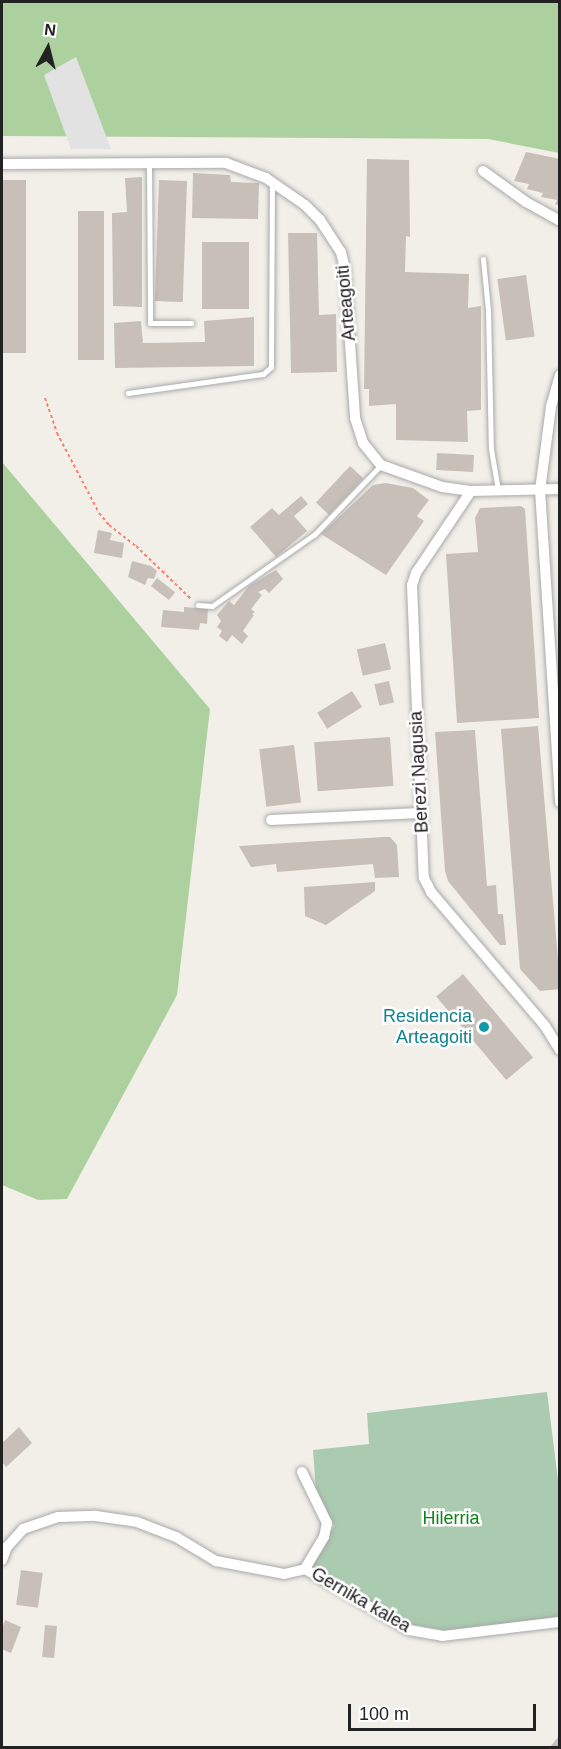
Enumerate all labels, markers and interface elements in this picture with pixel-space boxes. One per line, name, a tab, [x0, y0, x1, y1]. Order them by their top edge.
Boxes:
north arrow	[18, 18, 78, 78]
text: N	[43, 20, 57, 39]
street label: Arteagoiti	[332, 264, 360, 342]
street label: Berezi Nagusia	[405, 710, 433, 834]
place label: Residencia Arteagoiti	[383, 1006, 472, 1048]
marker: Residencia Arteagoiti	[477, 1020, 491, 1034]
park label: Hilerria	[422, 1507, 480, 1529]
street label: Gernika kalea	[308, 1563, 414, 1637]
scale bar	[351, 1692, 538, 1730]
text: 100 m	[359, 1704, 409, 1724]

